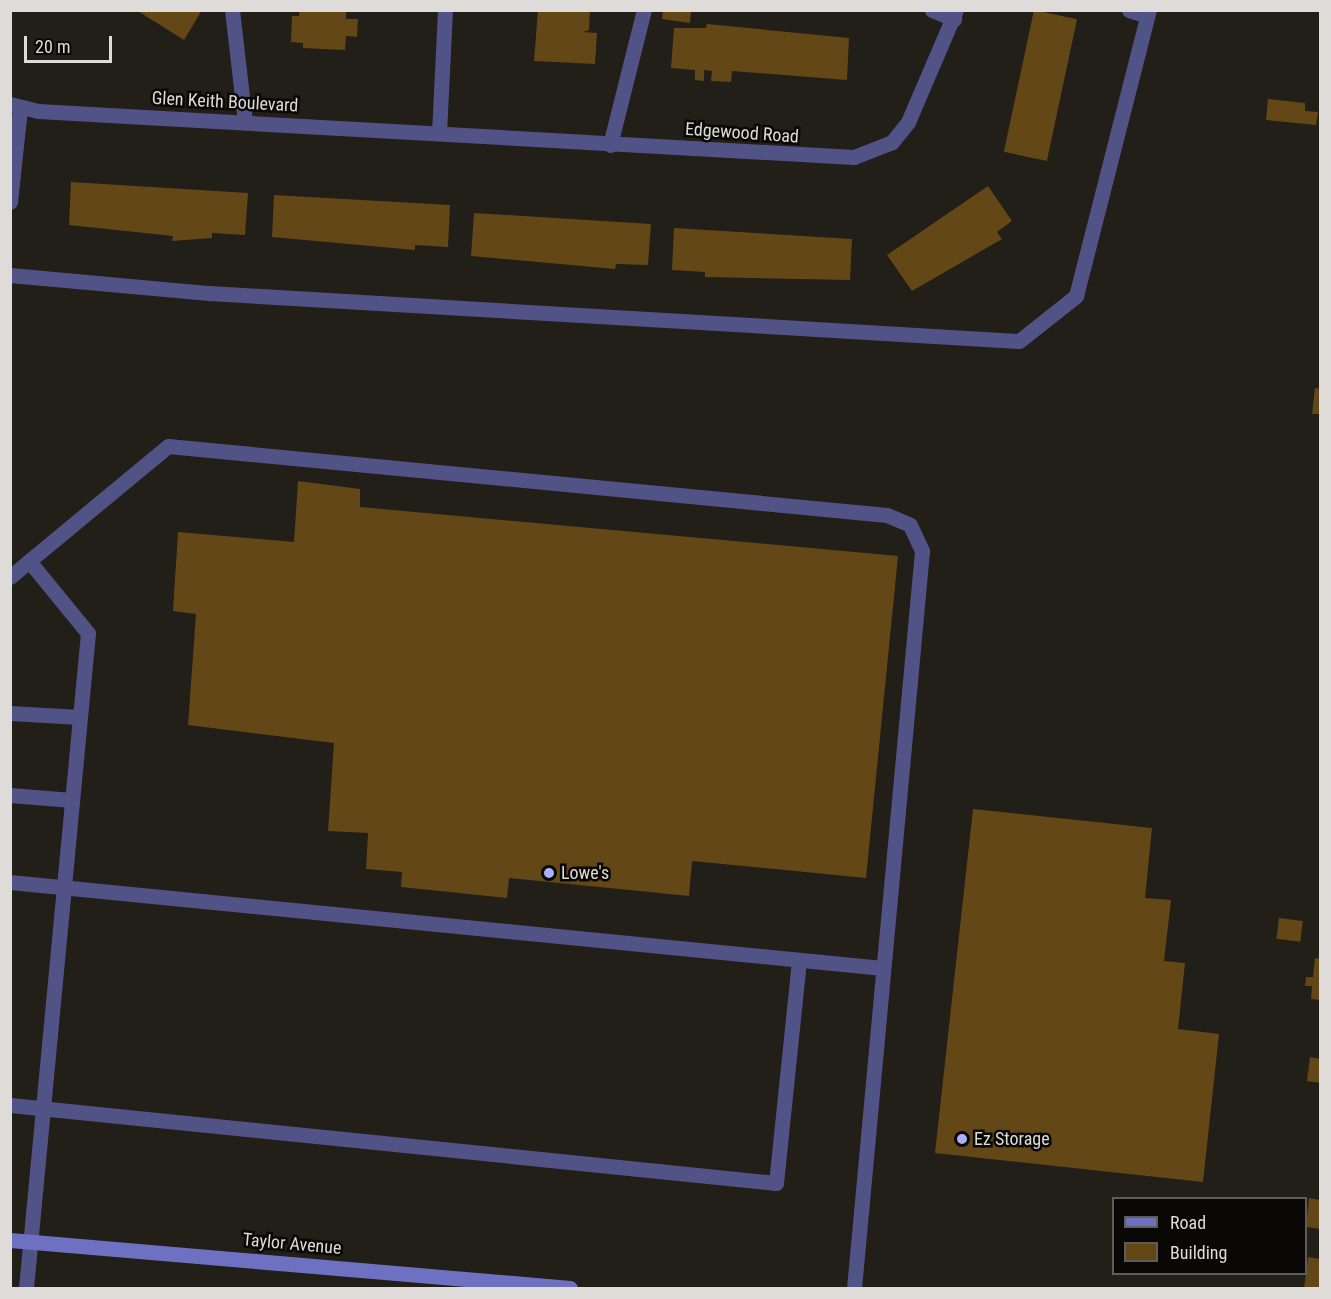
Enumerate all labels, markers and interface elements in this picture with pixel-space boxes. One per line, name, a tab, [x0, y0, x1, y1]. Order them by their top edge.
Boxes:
scale bar	[27, 24, 116, 62]
text: 20 m	[35, 36, 70, 57]
street label: Glen Keith Boulevard	[151, 87, 299, 117]
street label: Edgewood Road	[684, 118, 800, 148]
place label: Lowe's	[561, 862, 609, 884]
marker: Lowe's	[542, 866, 556, 880]
place label: Ez Storage	[974, 1128, 1050, 1150]
marker: Ez Storage	[955, 1132, 969, 1146]
legend	[1112, 1197, 1307, 1275]
text: Road	[1170, 1212, 1206, 1233]
street label: Taylor Avenue	[242, 1229, 342, 1259]
text: Building	[1170, 1242, 1227, 1263]

